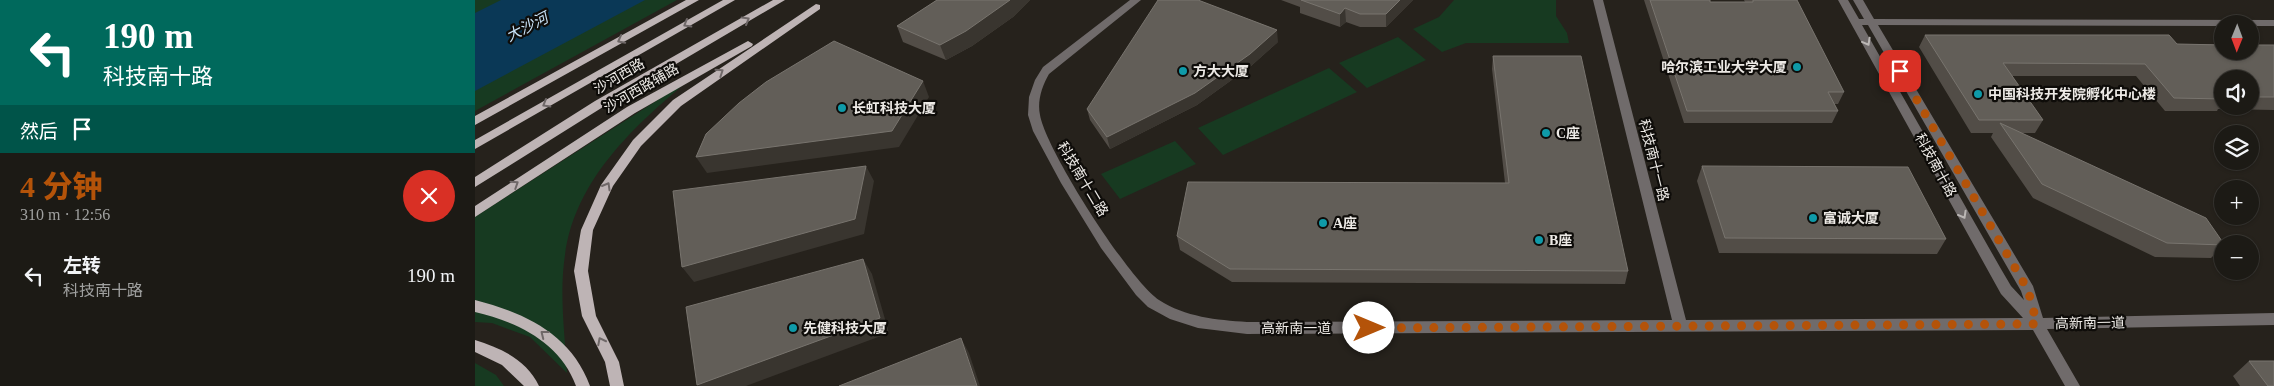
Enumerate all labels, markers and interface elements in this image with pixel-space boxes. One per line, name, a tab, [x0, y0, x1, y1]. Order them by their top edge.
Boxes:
water label: 大沙河	[503, 8, 553, 44]
north arrow	[2214, 15, 2259, 60]
map controls	[2214, 15, 2259, 280]
one-way arrow	[741, 16, 750, 26]
text: 190 m	[103, 17, 193, 56]
one-way arrow	[684, 18, 693, 28]
icon: left	[20, 20, 85, 85]
one-way arrow	[617, 34, 626, 44]
one-way arrow	[1861, 37, 1871, 46]
pin	[1879, 50, 1921, 92]
street label: 沙河西路	[591, 56, 647, 97]
icon: arrive	[1886, 57, 1914, 85]
place label: 哈尔滨工业大学大厦	[1661, 59, 1787, 75]
street label: 沙河西路辅路	[601, 61, 681, 116]
marker: 哈尔滨工业大学大厦	[1791, 61, 1803, 73]
place label: 方大大厦	[1193, 63, 1249, 79]
text: 科技南十路	[103, 64, 213, 89]
marker: 方大大厦	[1177, 65, 1189, 77]
one-way arrow	[714, 69, 724, 78]
button: sound	[2214, 70, 2259, 115]
place label: 中国科技开发院孵化中心楼	[1988, 86, 2156, 102]
marker: 中国科技开发院孵化中心楼	[1972, 88, 1984, 100]
one-way arrow	[542, 98, 551, 108]
place label: 长虹科技大厦	[852, 101, 936, 116]
marker: 长虹科技大厦	[836, 102, 848, 114]
icon: arrive	[68, 115, 96, 143]
street label: 科技南十一路	[1636, 118, 1671, 203]
text: 然后	[20, 121, 58, 142]
place label: C座	[1556, 125, 1580, 141]
button: layers	[2214, 125, 2259, 170]
marker: C座	[1540, 127, 1552, 139]
street label: 科技南十路	[1912, 131, 1959, 199]
street label: 科技南十二路	[1055, 139, 1111, 219]
text: 4 分钟	[20, 170, 103, 203]
button: close	[403, 170, 455, 222]
button: +	[2214, 180, 2259, 225]
one-way arrow	[510, 181, 519, 190]
one-way arrow	[601, 183, 611, 192]
text: 310 m · 12:56	[20, 206, 110, 223]
one-way arrow	[1957, 209, 1967, 218]
place label: 富诚大厦	[1823, 210, 1879, 226]
marker: 富诚大厦	[1807, 212, 1819, 224]
place label: A座	[1333, 215, 1357, 231]
marker: A座	[1317, 217, 1329, 229]
place label: B座	[1549, 232, 1572, 248]
marker: B座	[1533, 234, 1545, 246]
button: −	[2214, 235, 2259, 280]
text: 左转	[63, 255, 101, 276]
icon: left	[20, 262, 48, 290]
text: 190 m	[407, 265, 455, 286]
text: 科技南十路	[63, 282, 143, 299]
position arrow	[1342, 301, 1394, 353]
street label: 高新南一道	[2055, 315, 2125, 332]
place label: 先健科技大厦	[803, 321, 887, 336]
street label: 高新南一道	[1261, 321, 1331, 336]
marker: 先健科技大厦	[787, 322, 799, 334]
one-way arrow	[541, 331, 550, 339]
one-way arrow	[597, 337, 607, 346]

